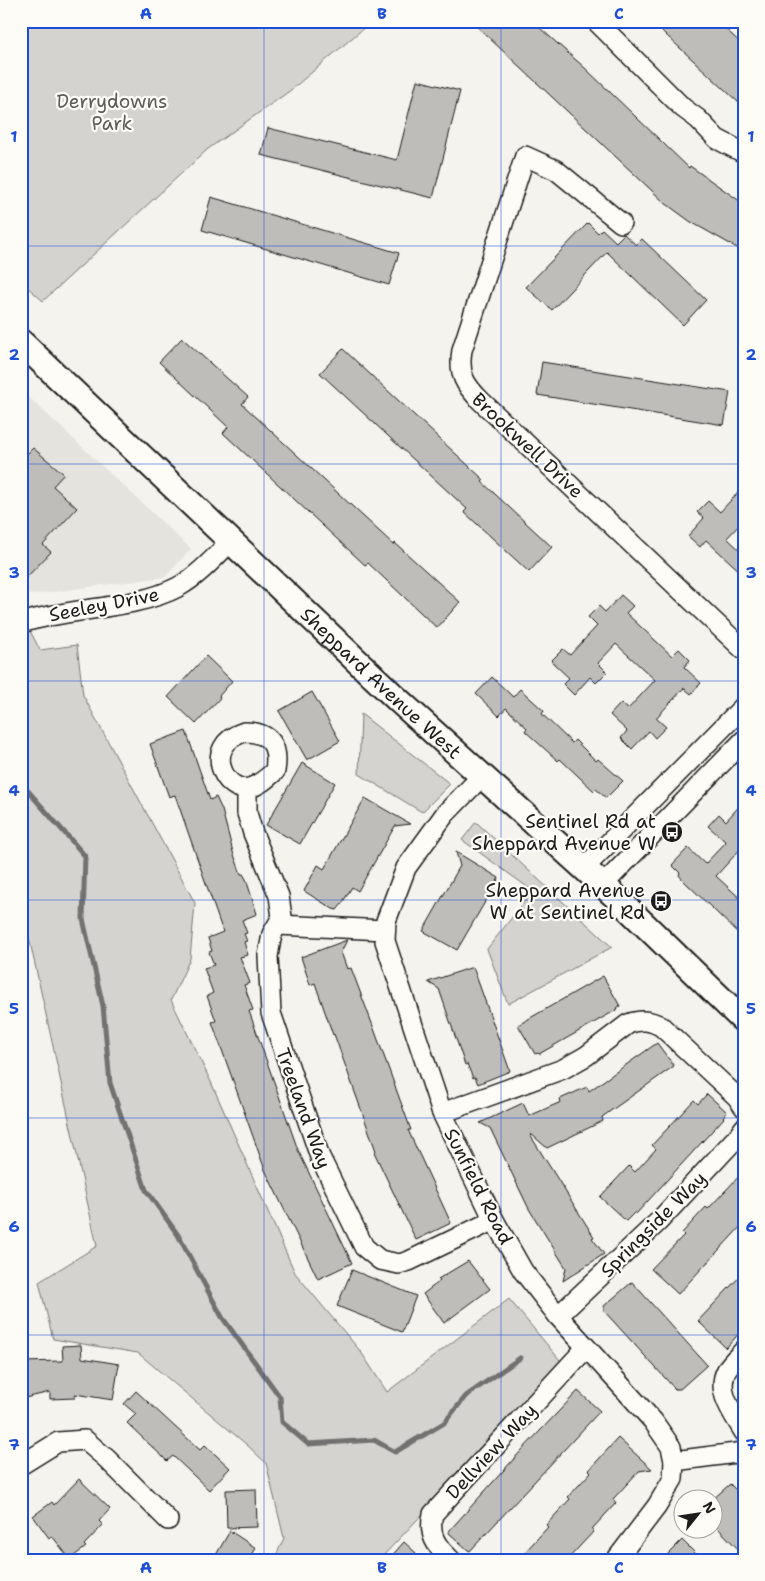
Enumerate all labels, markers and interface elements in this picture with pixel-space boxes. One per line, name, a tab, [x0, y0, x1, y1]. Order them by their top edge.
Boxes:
text: A	[140, 3, 152, 24]
text: B	[377, 3, 387, 24]
text: C	[614, 3, 624, 24]
park label: Derrydowns Park	[57, 89, 167, 136]
text: 1	[10, 126, 18, 147]
text: 1	[747, 126, 755, 147]
text: 2	[8, 344, 20, 365]
text: 2	[745, 344, 757, 365]
street label: Brookwell Drive	[466, 387, 589, 504]
text: 3	[8, 562, 20, 583]
text: 3	[745, 562, 757, 583]
street label: Seeley Drive	[47, 582, 161, 627]
street label: Sheppard Avenue West	[295, 602, 467, 764]
text: 4	[8, 780, 20, 801]
text: 4	[745, 780, 757, 801]
place label: Sentinel Rd at Sheppard Avenue W	[472, 809, 656, 856]
bus stop icon: Sentinel Rd at Sheppard Avenue W	[660, 820, 684, 844]
place label: Sheppard Avenue W at Sentinel Rd	[486, 878, 645, 925]
bus stop icon: Sheppard Avenue W at Sentinel Rd	[649, 889, 673, 913]
text: 5	[9, 998, 19, 1019]
text: 5	[746, 998, 756, 1019]
street label: Treeland Way	[270, 1044, 337, 1172]
street label: Sunfield Road	[439, 1124, 519, 1249]
street label: Springside Way	[595, 1166, 712, 1283]
text: 6	[8, 1216, 20, 1237]
text: 6	[745, 1216, 757, 1237]
street label: Dellview Way	[440, 1398, 542, 1505]
text: 7	[8, 1434, 20, 1455]
text: 7	[745, 1434, 757, 1455]
north arrow	[672, 1488, 722, 1538]
text: N	[699, 1498, 720, 1517]
text: A	[140, 1557, 152, 1578]
text: B	[377, 1557, 387, 1578]
text: C	[614, 1557, 624, 1578]

